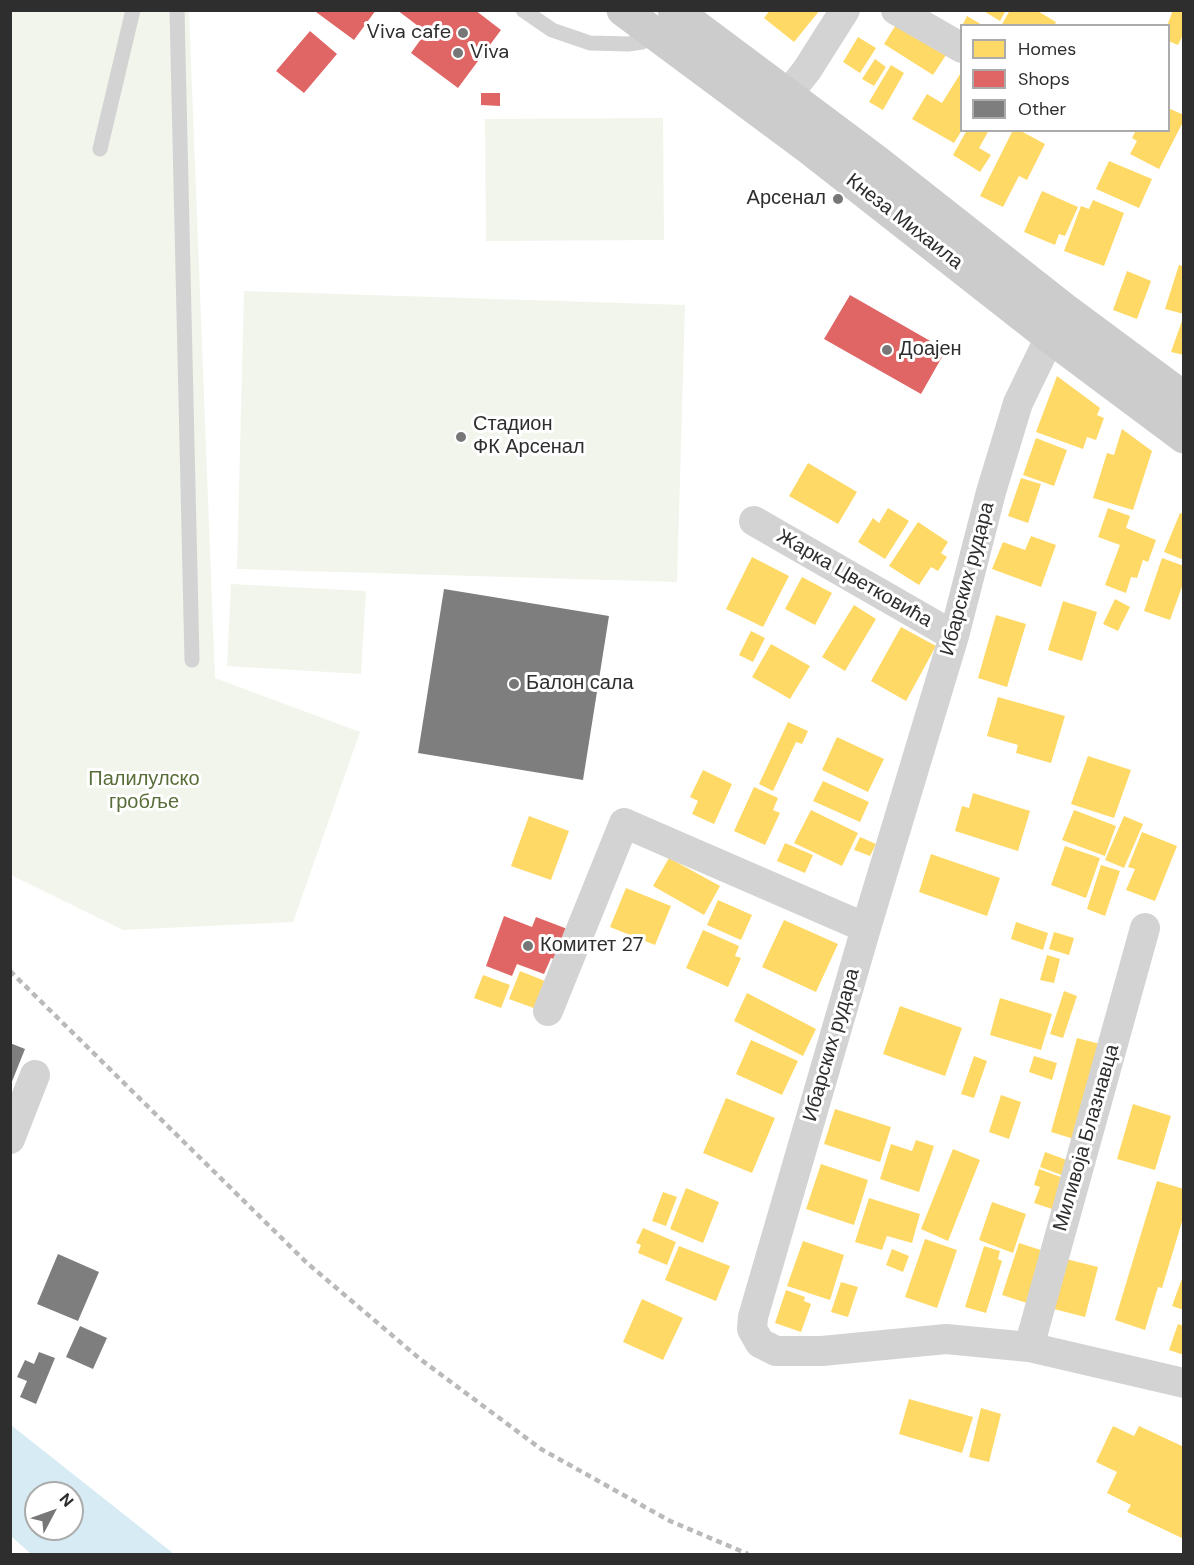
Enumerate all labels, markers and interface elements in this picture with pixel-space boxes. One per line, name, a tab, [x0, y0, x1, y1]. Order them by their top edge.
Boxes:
place label: Viva cafe	[367, 21, 451, 45]
legend	[960, 24, 1170, 132]
marker: Viva cafe	[456, 26, 470, 40]
text: Homes	[1018, 37, 1076, 61]
place label: Viva	[470, 41, 509, 65]
marker: Viva	[451, 46, 465, 60]
text: Shops	[1018, 67, 1070, 91]
text: Other	[1018, 97, 1066, 121]
street label: Кнеза Михаила	[841, 169, 967, 275]
place label: Арсенал	[747, 187, 826, 211]
marker: Арсенал	[831, 192, 845, 206]
place label: Доајен	[899, 338, 962, 362]
marker: Доајен	[880, 343, 894, 357]
place label: Стадион ФК Арсенал	[473, 413, 585, 460]
marker: Стадион ФК Арсенал	[454, 430, 468, 444]
street label: Ибарских рудара	[936, 500, 1000, 658]
street label: Жарка Цветковића	[772, 525, 936, 633]
place label: Балон сала	[526, 672, 634, 696]
marker: Балон сала	[507, 677, 521, 691]
park label: Палилулско гробље	[88, 768, 200, 815]
place label: Комитет 27	[540, 934, 643, 958]
marker: Комитет 27	[521, 939, 535, 953]
street label: Ибарских рудара	[799, 966, 865, 1124]
street label: Миливоја Блазнавца	[1049, 1042, 1125, 1234]
north arrow	[24, 1481, 84, 1541]
text: N	[55, 1489, 78, 1511]

